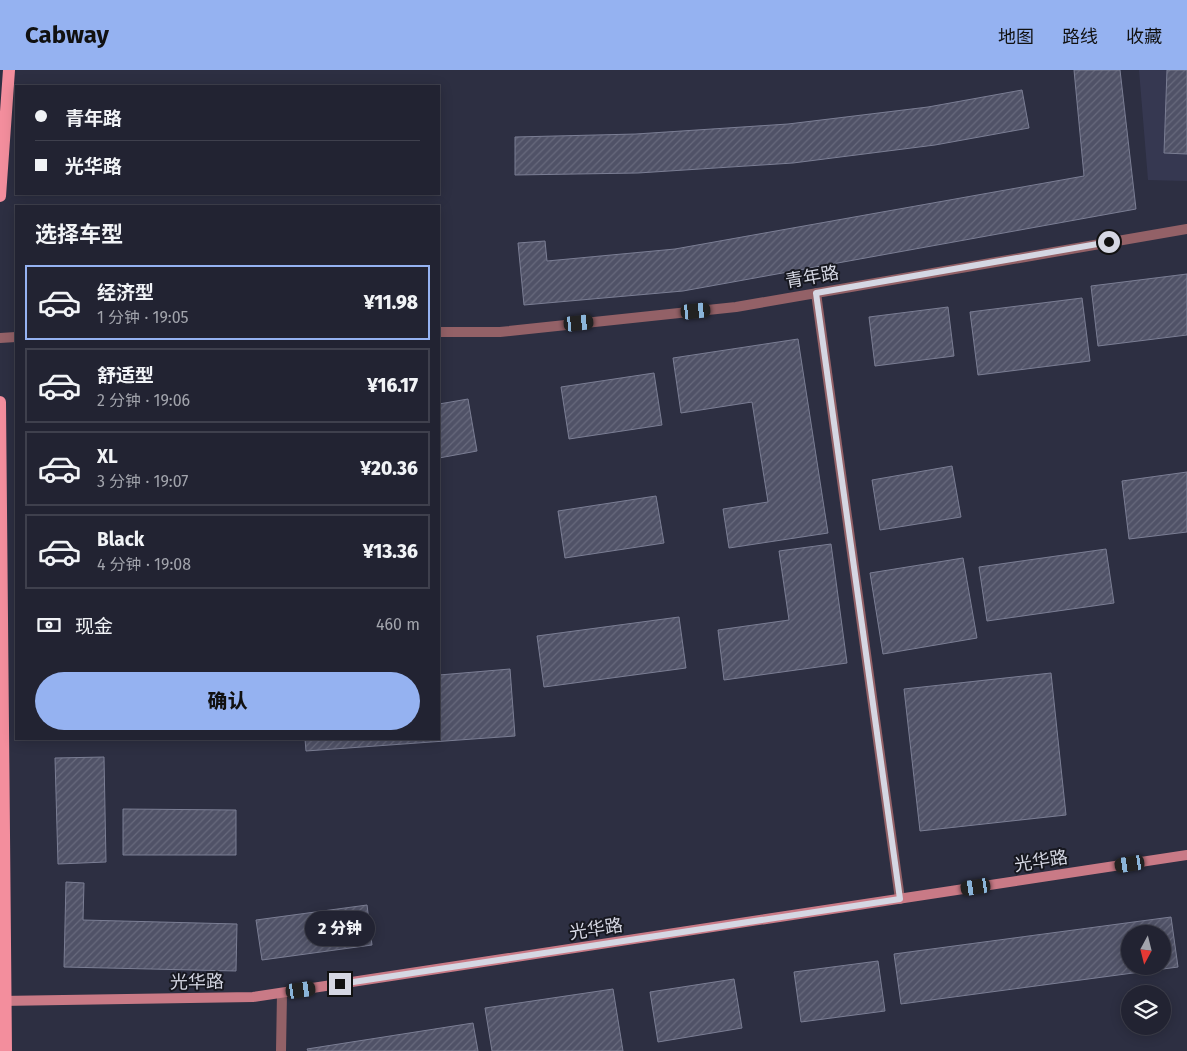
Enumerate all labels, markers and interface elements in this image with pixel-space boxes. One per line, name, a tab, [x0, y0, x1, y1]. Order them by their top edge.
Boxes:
text: Cabway	[25, 21, 109, 49]
text: 地图	[998, 26, 1034, 48]
text: 路线	[1062, 26, 1098, 48]
text: 收藏	[1126, 26, 1162, 48]
text: 青年路	[65, 107, 122, 130]
text: 光华路	[65, 155, 122, 178]
text: 选择车型	[35, 221, 123, 248]
route start	[1098, 231, 1120, 253]
street label: 青年路	[784, 261, 840, 293]
icon: car	[37, 280, 82, 325]
text: 经济型	[97, 281, 154, 304]
text: ¥11.98	[364, 291, 418, 314]
car	[680, 302, 711, 320]
text: 1 分钟 · 19:05	[97, 308, 189, 327]
car	[563, 314, 594, 332]
icon: car	[37, 363, 82, 408]
text: 舒适型	[97, 364, 154, 387]
text: ¥16.17	[367, 374, 418, 397]
text: 2 分钟 · 19:06	[97, 391, 190, 410]
text: XL	[97, 445, 118, 468]
icon: car	[37, 446, 82, 491]
text: ¥20.36	[360, 457, 418, 480]
text: 3 分钟 · 19:07	[97, 472, 188, 491]
text: Black	[97, 528, 144, 551]
icon: car	[37, 529, 82, 574]
text: ¥13.36	[363, 540, 418, 563]
text: 4 分钟 · 19:08	[97, 555, 191, 574]
icon: cash	[35, 611, 63, 639]
text: 现金	[75, 615, 113, 638]
text: 460 m	[376, 615, 420, 634]
button: 确认	[35, 672, 420, 730]
street label: 光华路	[1013, 846, 1069, 876]
car	[1114, 854, 1145, 874]
car	[960, 877, 991, 897]
callout: 2 分钟	[305, 912, 375, 946]
street label: 光华路	[568, 914, 624, 944]
text: 2 分钟	[318, 919, 362, 938]
north arrow	[1121, 925, 1171, 975]
map controls	[1121, 925, 1171, 1035]
street label: 光华路	[170, 971, 224, 993]
route end	[329, 973, 351, 995]
car	[285, 980, 316, 1000]
button: layers	[1121, 985, 1171, 1035]

